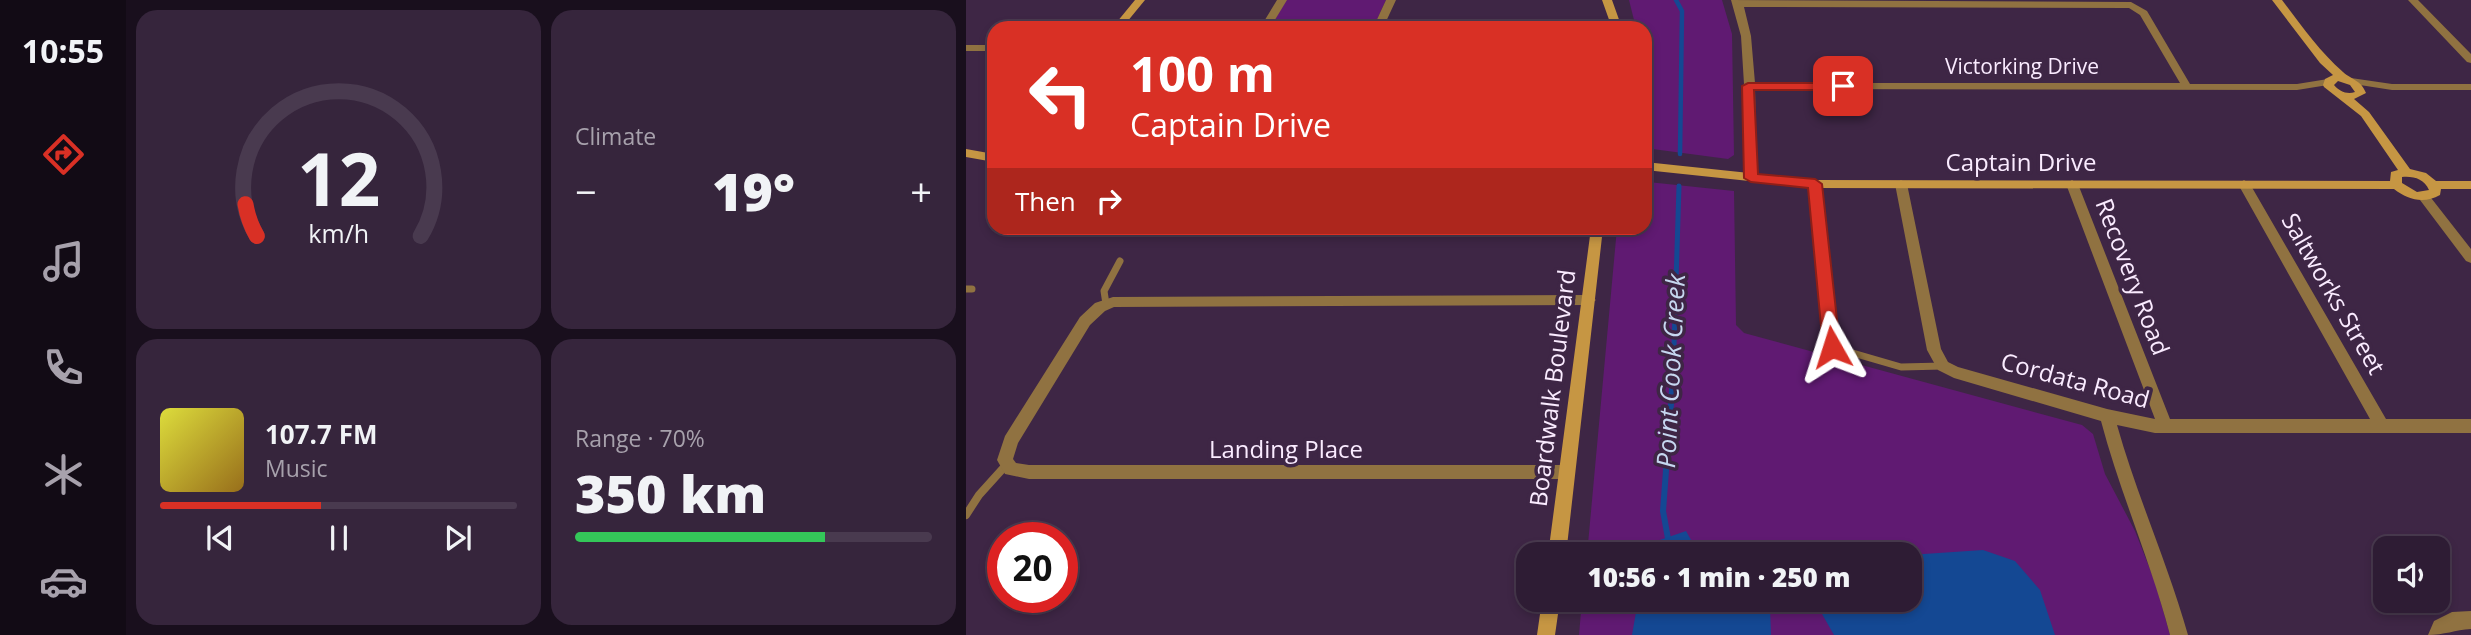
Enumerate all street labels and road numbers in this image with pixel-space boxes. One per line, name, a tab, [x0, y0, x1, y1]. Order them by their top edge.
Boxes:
street label: Victorking Drive	[1945, 52, 2099, 80]
street label: Captain Drive	[1946, 145, 2096, 178]
street label: Recovery Road	[2088, 194, 2178, 359]
street label: Saltworks Street	[2275, 207, 2394, 380]
street label: Boardwalk Boulevard	[1521, 267, 1582, 508]
street label: Cordata Road	[1997, 344, 2153, 415]
street label: Landing Place	[1209, 432, 1363, 465]

